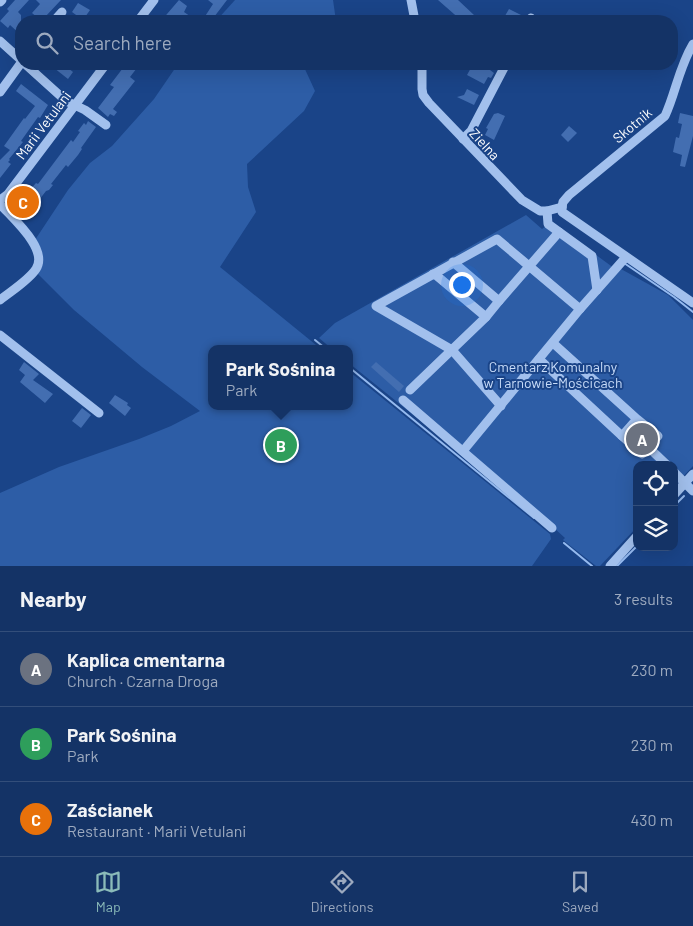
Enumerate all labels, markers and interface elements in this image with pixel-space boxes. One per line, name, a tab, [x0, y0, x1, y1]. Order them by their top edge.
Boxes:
search box	[15, 15, 678, 70]
icon: search	[33, 29, 61, 57]
text: Search here	[73, 31, 172, 54]
street label: Marii Vetulani	[12, 87, 74, 163]
street label: Skotnik	[609, 104, 655, 146]
street label: Zielna	[466, 125, 504, 163]
pin: C	[7, 183, 39, 221]
your location	[449, 272, 475, 298]
popup	[208, 345, 353, 410]
text: Park Sośnina	[226, 357, 335, 380]
park label: Cmentarz Komunalny w Tarnowie-Mościcach	[484, 358, 622, 391]
text: Park	[226, 380, 257, 399]
pin: A	[626, 420, 658, 458]
pin: B	[265, 426, 297, 464]
map controls	[633, 461, 678, 551]
button: locate	[633, 461, 678, 506]
button: layers	[633, 506, 678, 551]
text: Nearby	[20, 586, 86, 611]
text: 3 results	[614, 589, 673, 608]
text: Kaplica cmentarna	[67, 648, 225, 671]
text: A	[31, 660, 41, 679]
text: 230 m	[631, 660, 673, 679]
text: Church · Czarna Droga	[67, 671, 218, 690]
text: Park Sośnina	[67, 723, 177, 746]
text: B	[31, 735, 41, 754]
text: 230 m	[631, 735, 673, 754]
text: Park	[67, 746, 98, 765]
text: Zaścianek	[67, 798, 153, 821]
text: C	[31, 810, 41, 829]
text: 430 m	[630, 810, 673, 829]
text: Restaurant · Marii Vetulani	[67, 821, 246, 840]
tab: Map	[94, 868, 122, 915]
tab: Directions	[311, 868, 373, 915]
tab: Saved	[562, 868, 599, 915]

